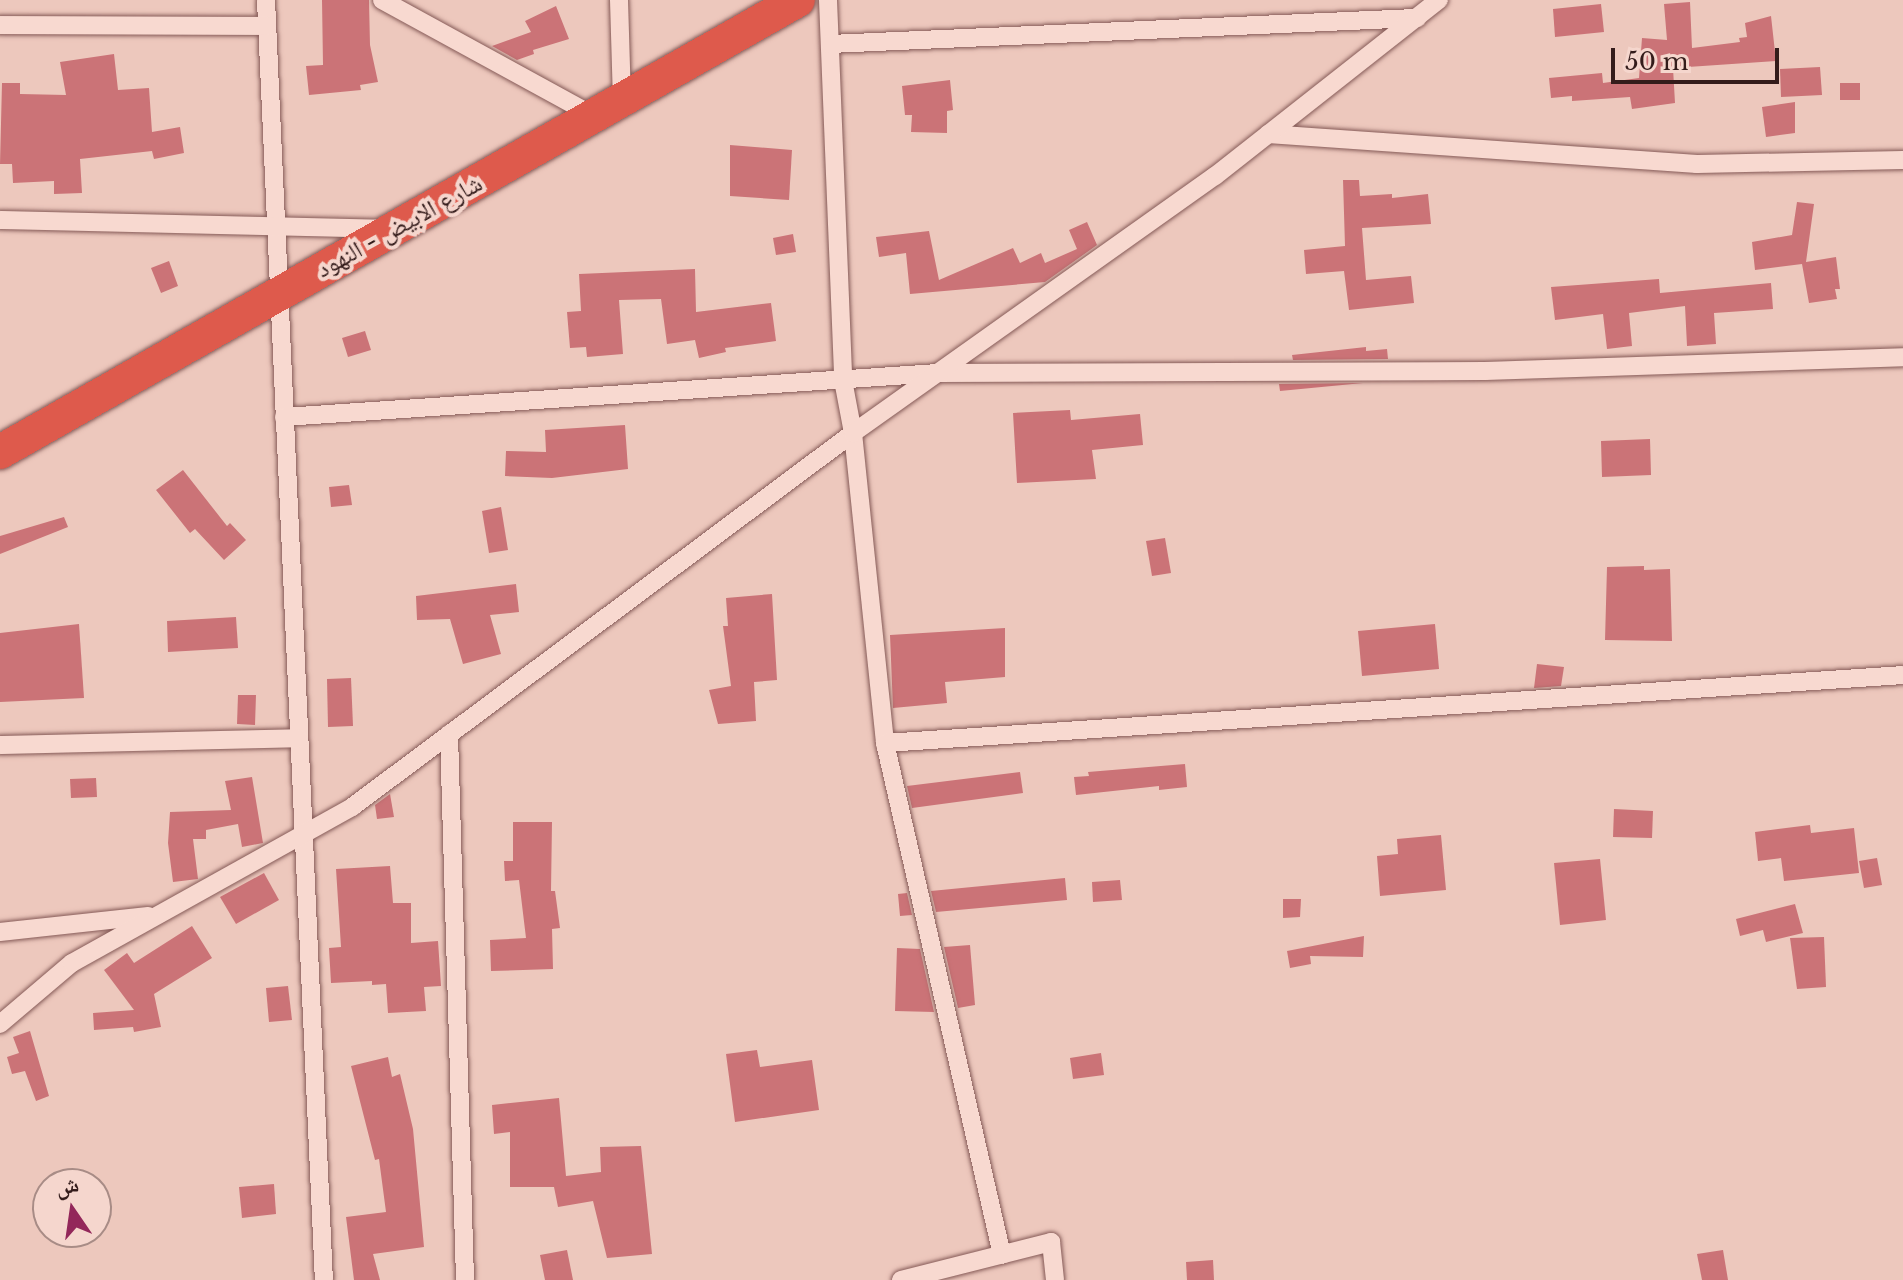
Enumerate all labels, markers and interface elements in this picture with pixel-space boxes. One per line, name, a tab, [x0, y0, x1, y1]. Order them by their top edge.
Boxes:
scale bar	[1615, 32, 1783, 82]
text: 50 m	[1625, 47, 1688, 76]
street label: شارع الابيض - النهود	[311, 168, 487, 284]
north arrow	[32, 1168, 112, 1248]
text: ش	[53, 1170, 81, 1202]

